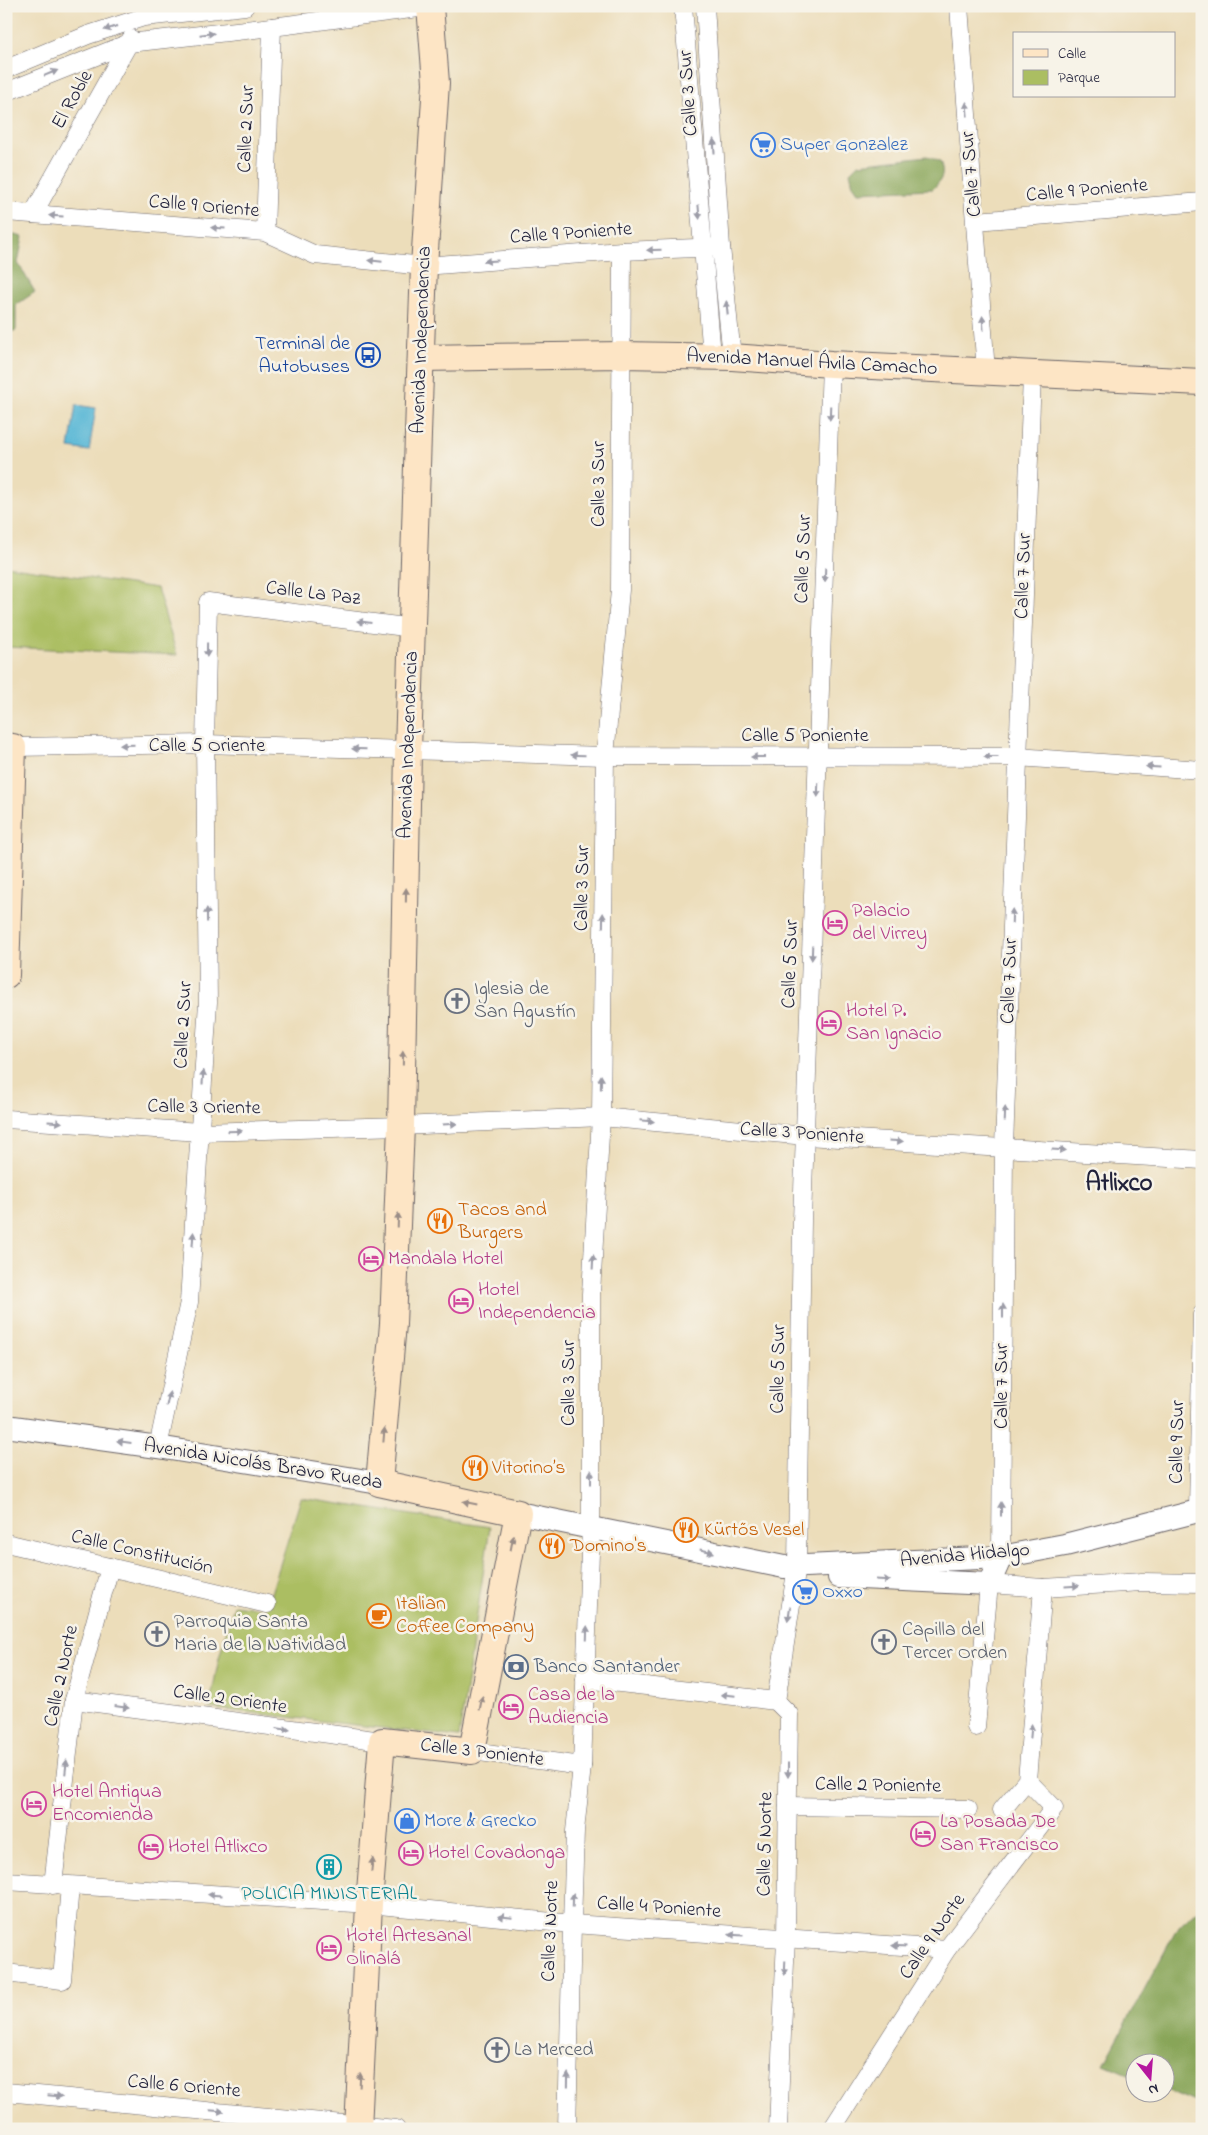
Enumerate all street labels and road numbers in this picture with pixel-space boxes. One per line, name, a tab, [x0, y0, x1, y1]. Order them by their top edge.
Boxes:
street label: Calle 3 Sur	[671, 48, 706, 137]
street label: El Roble	[45, 65, 101, 135]
street label: Calle 2 Sur	[231, 84, 263, 173]
street label: Calle 7 Sur	[954, 129, 990, 218]
street label: Calle 9 Poniente	[1025, 171, 1149, 211]
street label: Calle 9 Oriente	[147, 188, 261, 226]
street label: Calle 9 Poniente	[509, 215, 633, 253]
street label: Avenida Independencia	[404, 246, 440, 434]
street label: Avenida Manuel Ávila Camacho	[686, 342, 938, 384]
street label: Calle 3 Sur	[585, 440, 614, 527]
street label: Calle 5 Sur	[788, 513, 820, 604]
street label: Calle 7 Sur	[1008, 532, 1040, 620]
street label: Calle La Paz	[264, 574, 363, 614]
street label: Avenida Independencia	[391, 651, 427, 839]
street label: Calle 5 Poniente	[741, 722, 869, 751]
street label: Calle 5 Oriente	[149, 732, 265, 761]
street label: Calle 3 Sur	[568, 844, 598, 931]
street label: Calle 5 Sur	[775, 918, 807, 1009]
street label: Calle 7 Sur	[994, 937, 1026, 1025]
street label: Calle 2 Sur	[167, 980, 201, 1070]
street label: Calle 3 Oriente	[147, 1093, 261, 1123]
street label: Calle 3 Poniente	[739, 1115, 865, 1153]
street label: Calle 5 Sur	[764, 1323, 794, 1414]
street label: Calle 3 Sur	[555, 1339, 584, 1426]
street label: Calle 7 Sur	[988, 1342, 1017, 1429]
street label: Calle 9 Sur	[1163, 1399, 1193, 1484]
street label: Avenida Nicolás Bravo Rueda	[141, 1432, 385, 1498]
street label: Calle Constitución	[68, 1523, 216, 1583]
street label: Avenida Hidalgo	[899, 1536, 1031, 1577]
street label: Calle 2 Norte	[37, 1622, 87, 1729]
street label: Calle 2 Oriente	[171, 1678, 289, 1722]
street label: Calle 3 Poniente	[418, 1731, 546, 1775]
street label: Calle 2 Poniente	[815, 1770, 941, 1802]
street label: Calle 5 Norte	[751, 1791, 781, 1897]
street label: Calle 3 Norte	[535, 1880, 567, 1982]
street label: Calle 9 Norte	[893, 1888, 973, 1986]
street label: Calle 4 Poniente	[596, 1889, 722, 1927]
street label: Calle 6 Oriente	[126, 2068, 242, 2106]

